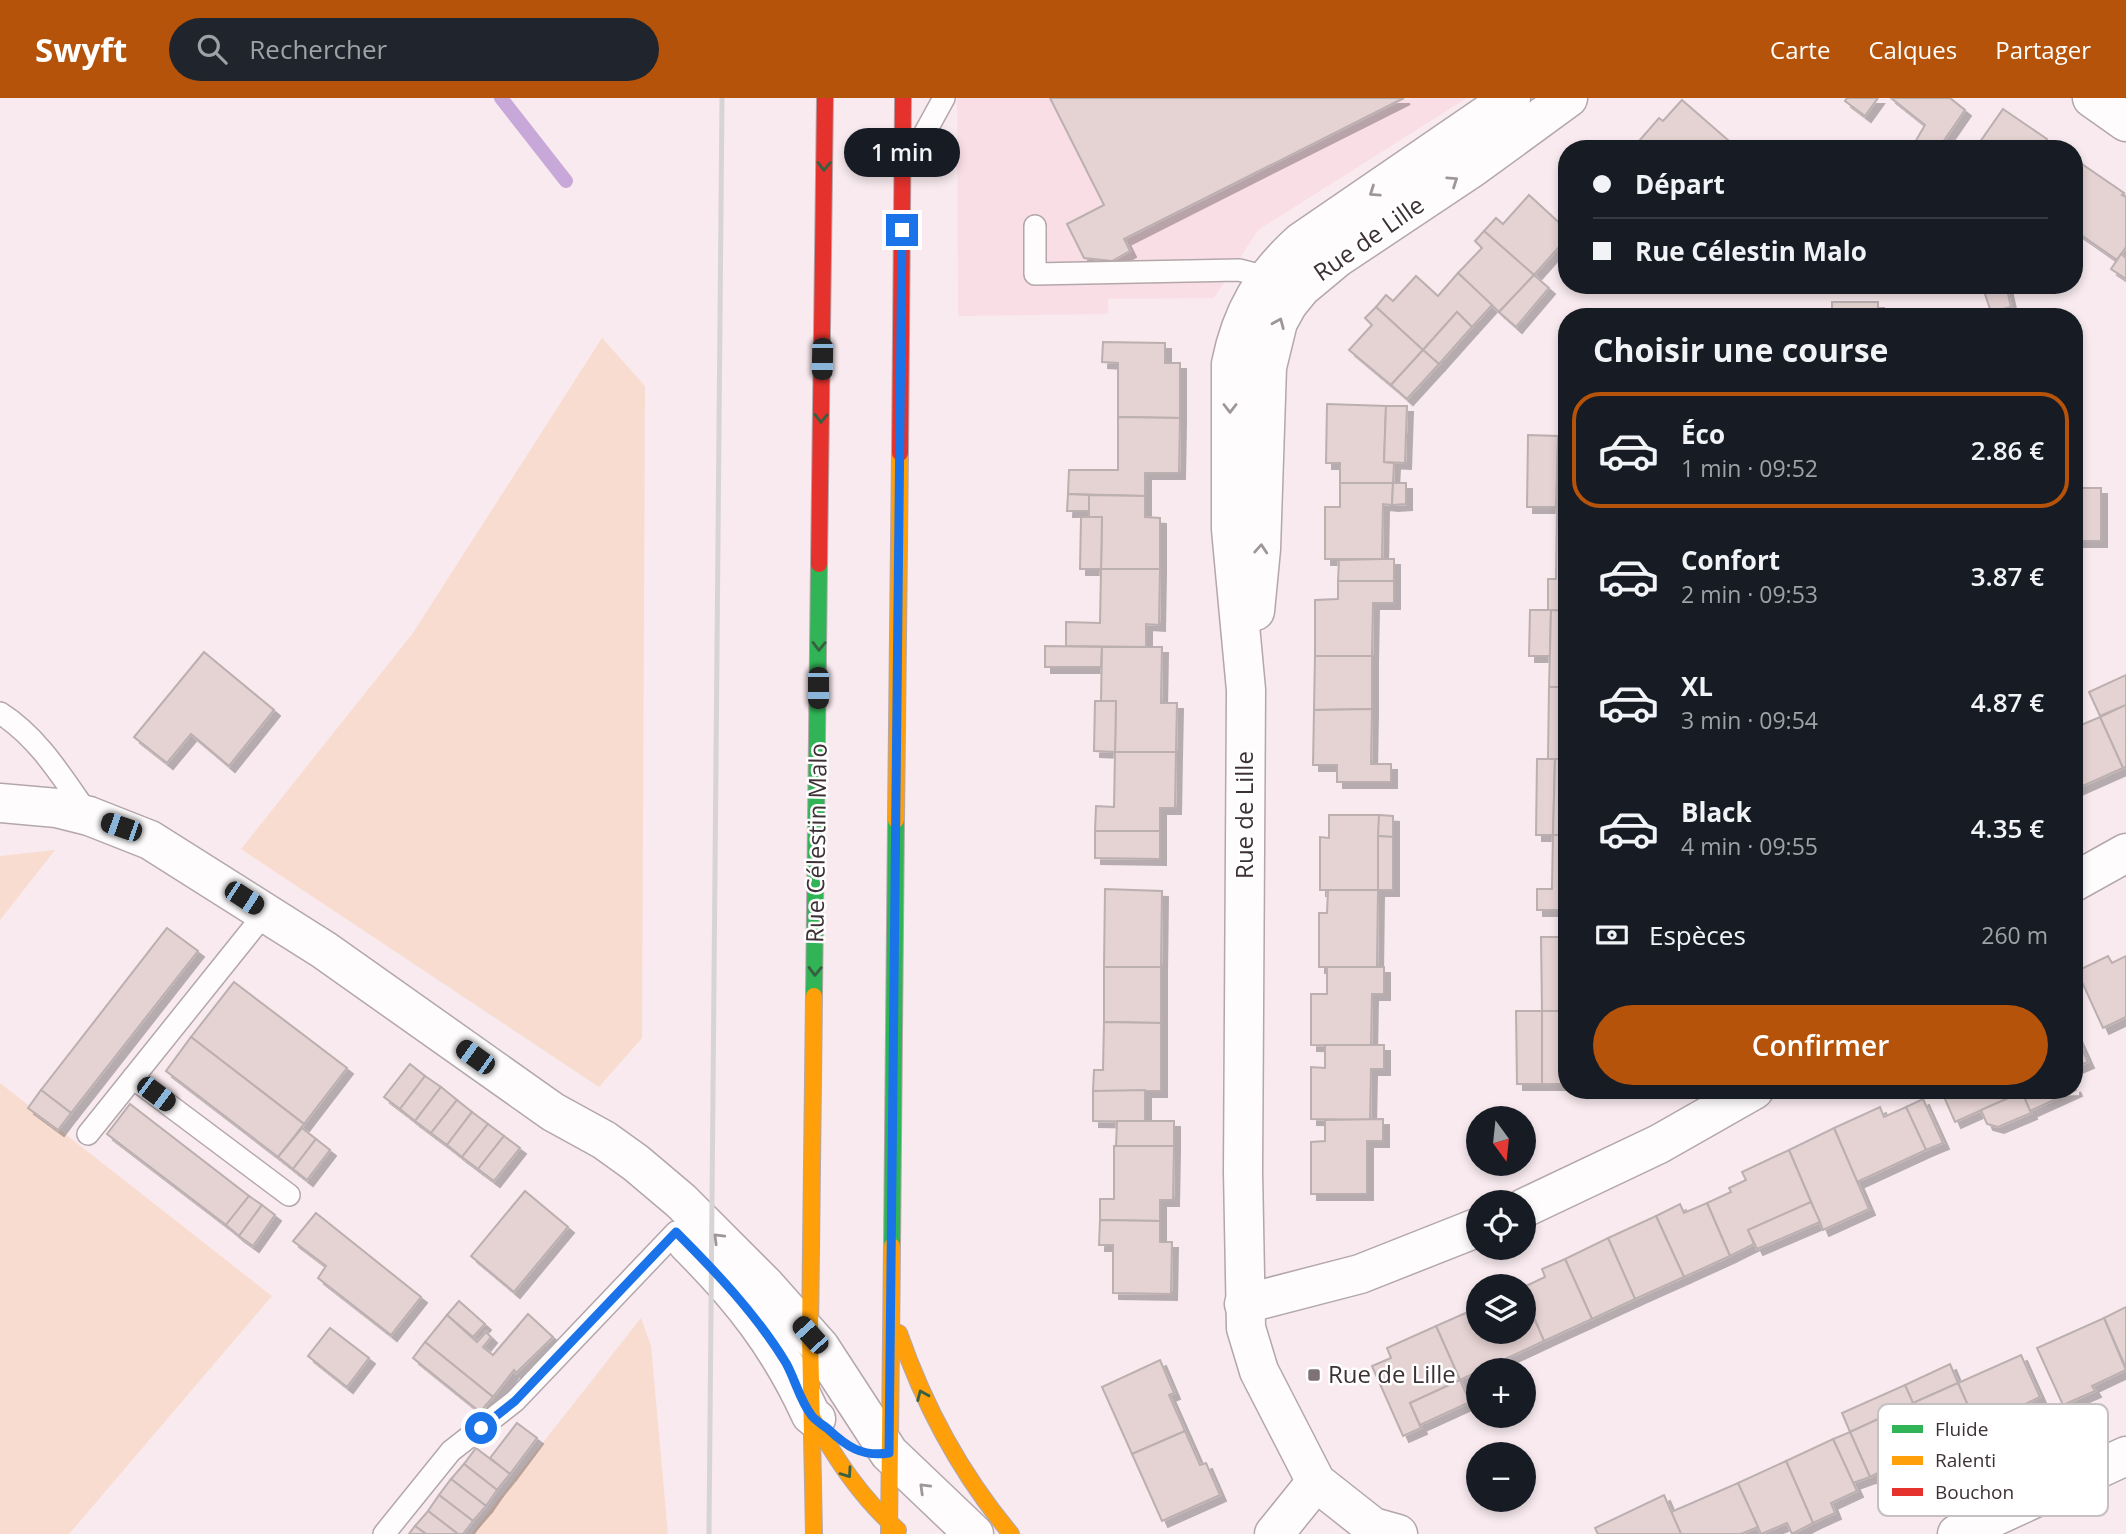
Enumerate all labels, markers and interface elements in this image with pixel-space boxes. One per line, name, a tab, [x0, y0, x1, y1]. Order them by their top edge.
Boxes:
search box	[169, 18, 659, 81]
text: Swyft	[35, 27, 127, 72]
icon: search	[193, 30, 231, 68]
text: Rechercher	[249, 31, 387, 67]
text: Carte	[1770, 33, 1830, 66]
text: Calques	[1868, 33, 1957, 66]
text: Partager	[1995, 33, 2091, 66]
callout: 1 min	[844, 129, 960, 178]
text: 1 min	[871, 136, 933, 168]
one-way arrow	[816, 161, 832, 172]
text: Départ	[1635, 166, 1725, 202]
one-way arrow	[1445, 177, 1458, 190]
one-way arrow	[1369, 184, 1382, 196]
street label: Rue de Lille	[1306, 188, 1430, 288]
route end	[886, 214, 918, 246]
text: Rue Célestin Malo	[1635, 233, 1867, 269]
one-way arrow	[1271, 318, 1285, 331]
text: Choisir une course	[1593, 328, 1888, 371]
car	[812, 338, 833, 380]
one-way arrow	[1222, 403, 1238, 414]
one-way arrow	[813, 413, 829, 424]
text: Éco	[1681, 416, 1725, 452]
icon: car	[1597, 419, 1660, 482]
text: 2.86 €	[1971, 432, 2044, 468]
text: 1 min · 09:52	[1681, 452, 1818, 484]
text: Confort	[1681, 542, 1780, 578]
one-way arrow	[1253, 543, 1268, 554]
icon: car	[1597, 545, 1660, 608]
text: 3.87 €	[1971, 558, 2044, 594]
text: 2 min · 09:53	[1681, 578, 1818, 610]
one-way arrow	[811, 641, 827, 651]
car	[808, 667, 829, 709]
text: XL	[1681, 668, 1713, 704]
icon: car	[1597, 671, 1660, 734]
text: 4.87 €	[1971, 684, 2044, 720]
text: 3 min · 09:54	[1681, 704, 1818, 736]
street label: Rue Célestin Malo	[797, 743, 834, 943]
street label: Rue de Lille	[1227, 751, 1260, 879]
text: Black	[1681, 794, 1752, 830]
icon: car	[1597, 797, 1660, 860]
car	[98, 810, 145, 844]
text: 4.35 €	[1971, 810, 2044, 846]
text: 4 min · 09:55	[1681, 830, 1818, 862]
car	[221, 878, 268, 918]
icon: cash	[1593, 916, 1631, 954]
text: Espèces	[1649, 917, 1746, 953]
text: 260 m	[1981, 919, 2048, 951]
one-way arrow	[807, 966, 823, 977]
button: Confirmer	[1593, 1005, 2048, 1085]
car	[452, 1036, 499, 1078]
car	[133, 1073, 180, 1115]
north arrow	[1466, 1106, 1536, 1176]
map controls	[1466, 1106, 1536, 1512]
button: locate	[1466, 1190, 1536, 1260]
one-way arrow	[714, 1233, 727, 1246]
button: layers	[1466, 1274, 1536, 1344]
car	[789, 1312, 832, 1358]
place label: Rue de Lille	[1328, 1357, 1456, 1390]
button: +	[1466, 1358, 1536, 1428]
marker: Rue de Lille	[1306, 1367, 1322, 1383]
one-way arrow	[916, 1390, 930, 1402]
legend	[1878, 1404, 2108, 1516]
route start	[465, 1412, 497, 1444]
text: Fluide	[1935, 1416, 1988, 1442]
button: −	[1466, 1442, 1536, 1512]
text: Ralenti	[1935, 1447, 1996, 1473]
one-way arrow	[839, 1466, 852, 1479]
text: Bouchon	[1935, 1479, 2014, 1505]
one-way arrow	[919, 1483, 932, 1496]

